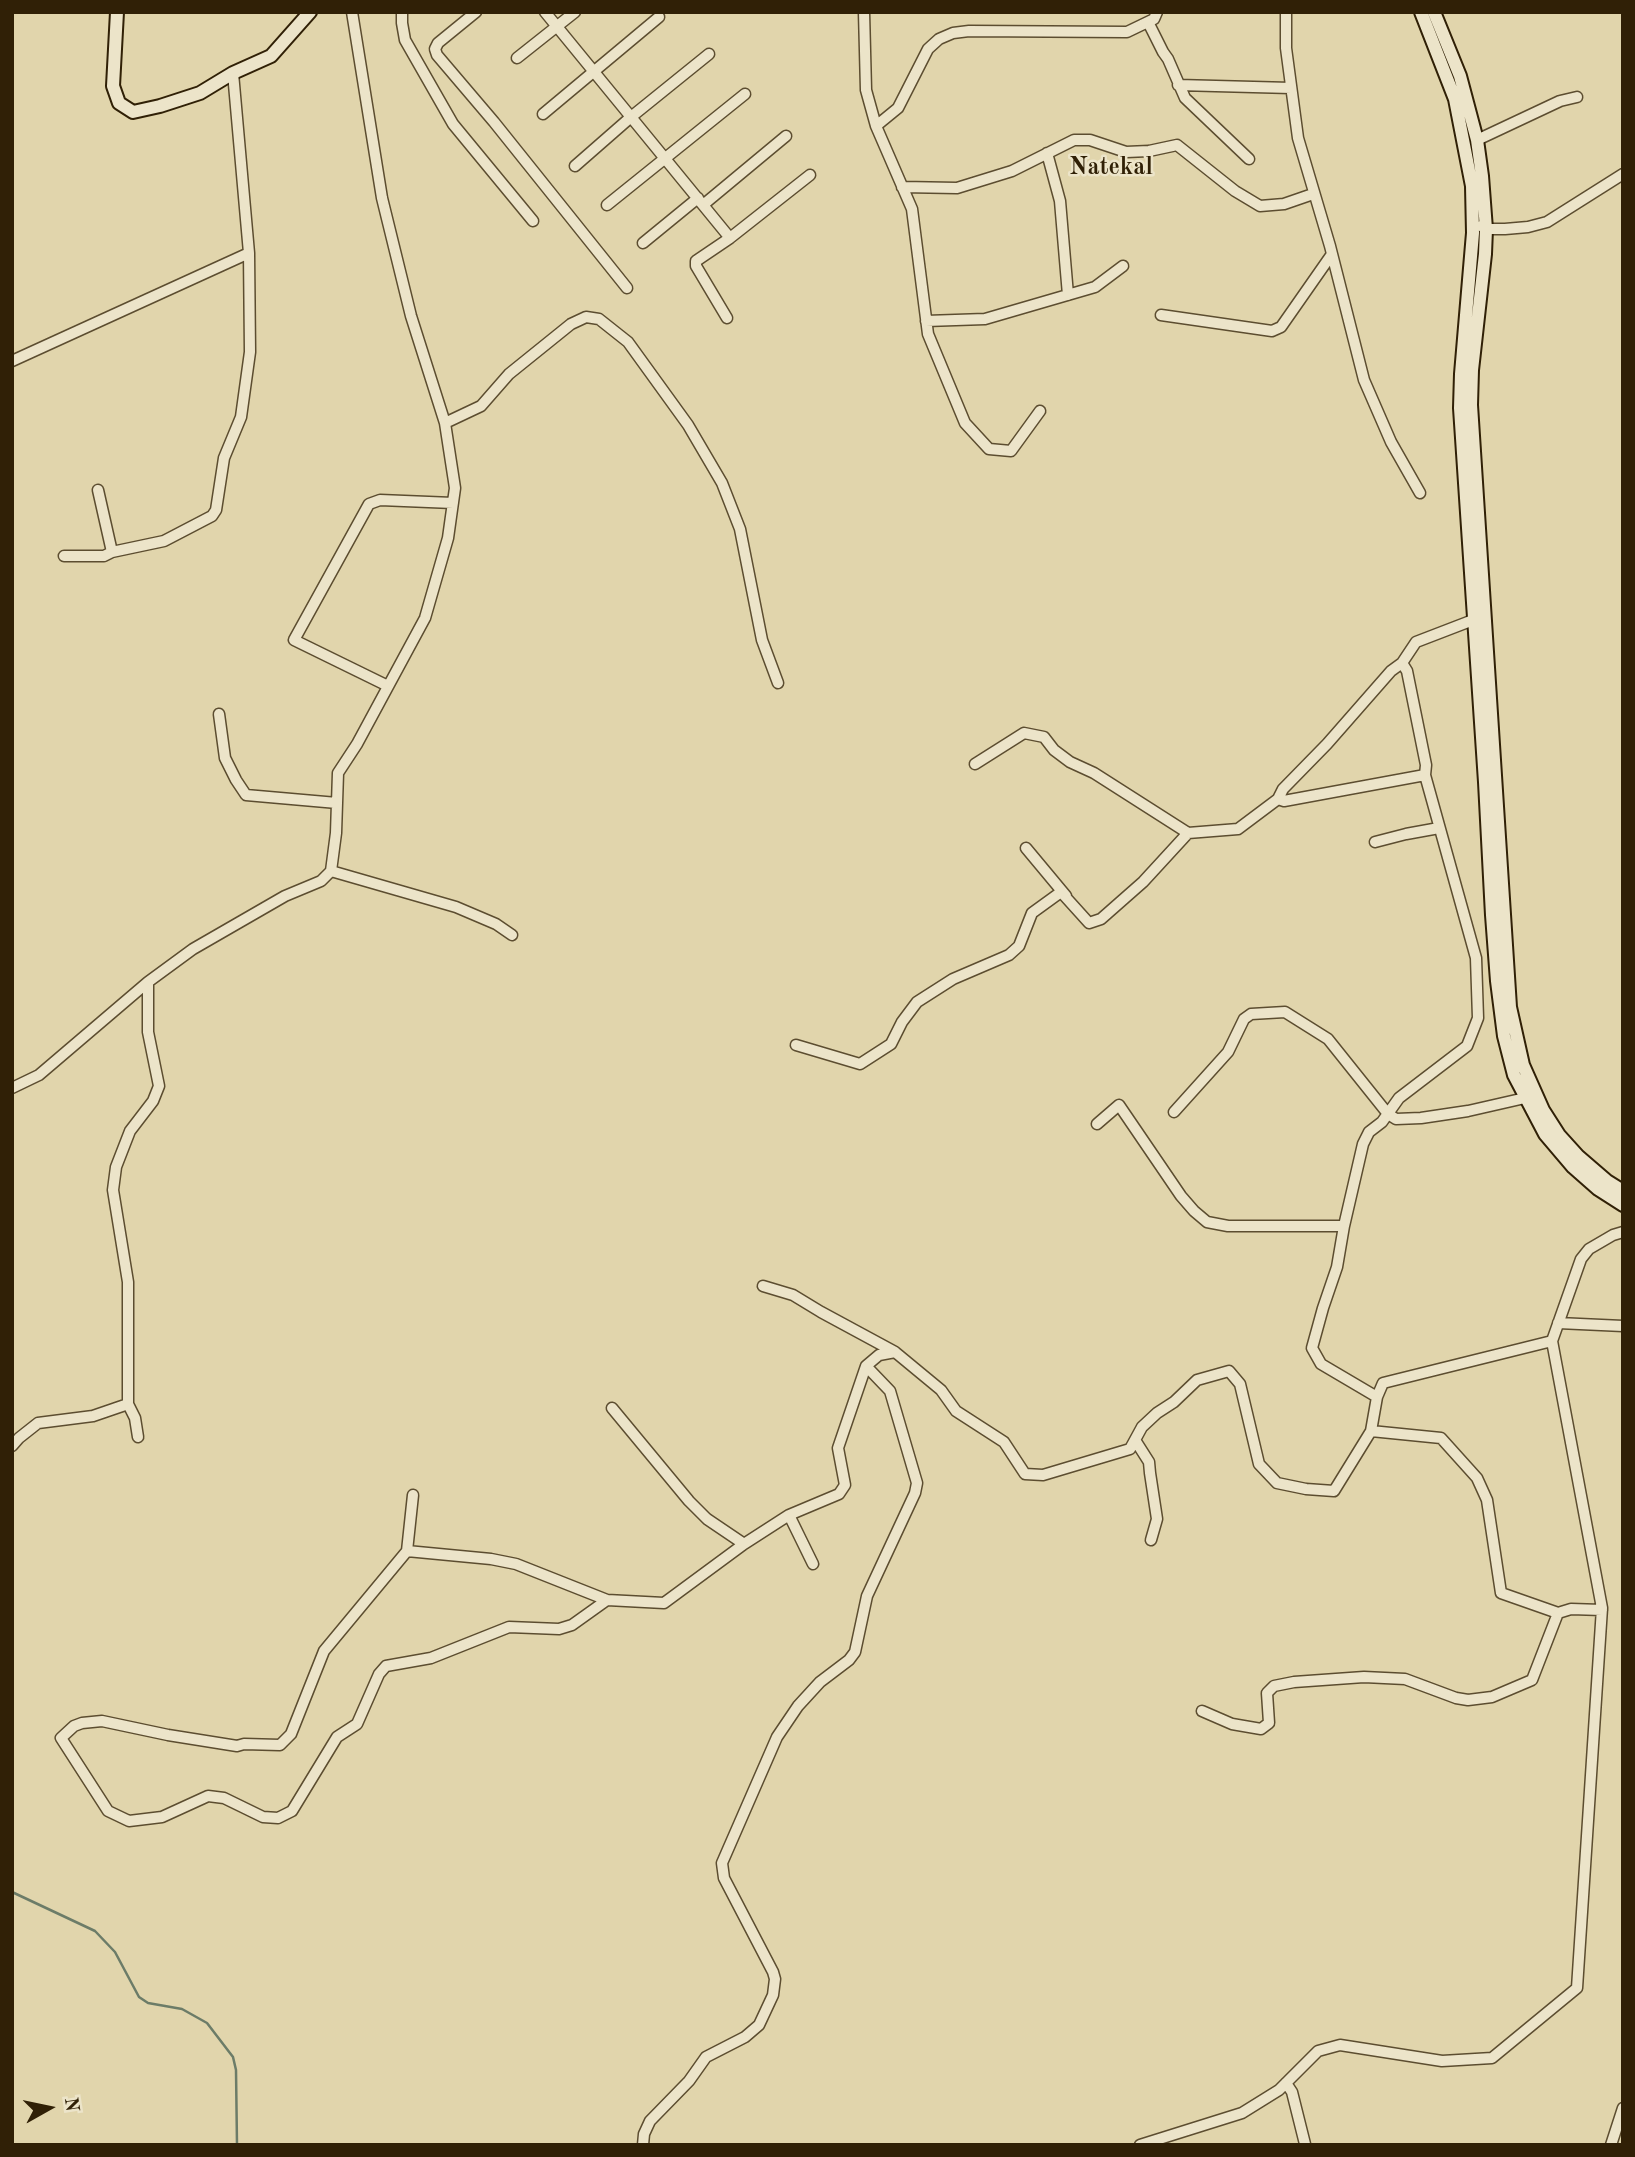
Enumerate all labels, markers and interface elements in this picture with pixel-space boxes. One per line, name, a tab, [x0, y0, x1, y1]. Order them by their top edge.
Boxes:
district label: Natekal	[1069, 154, 1153, 182]
north arrow	[14, 2073, 84, 2143]
text: N	[60, 2096, 81, 2113]

